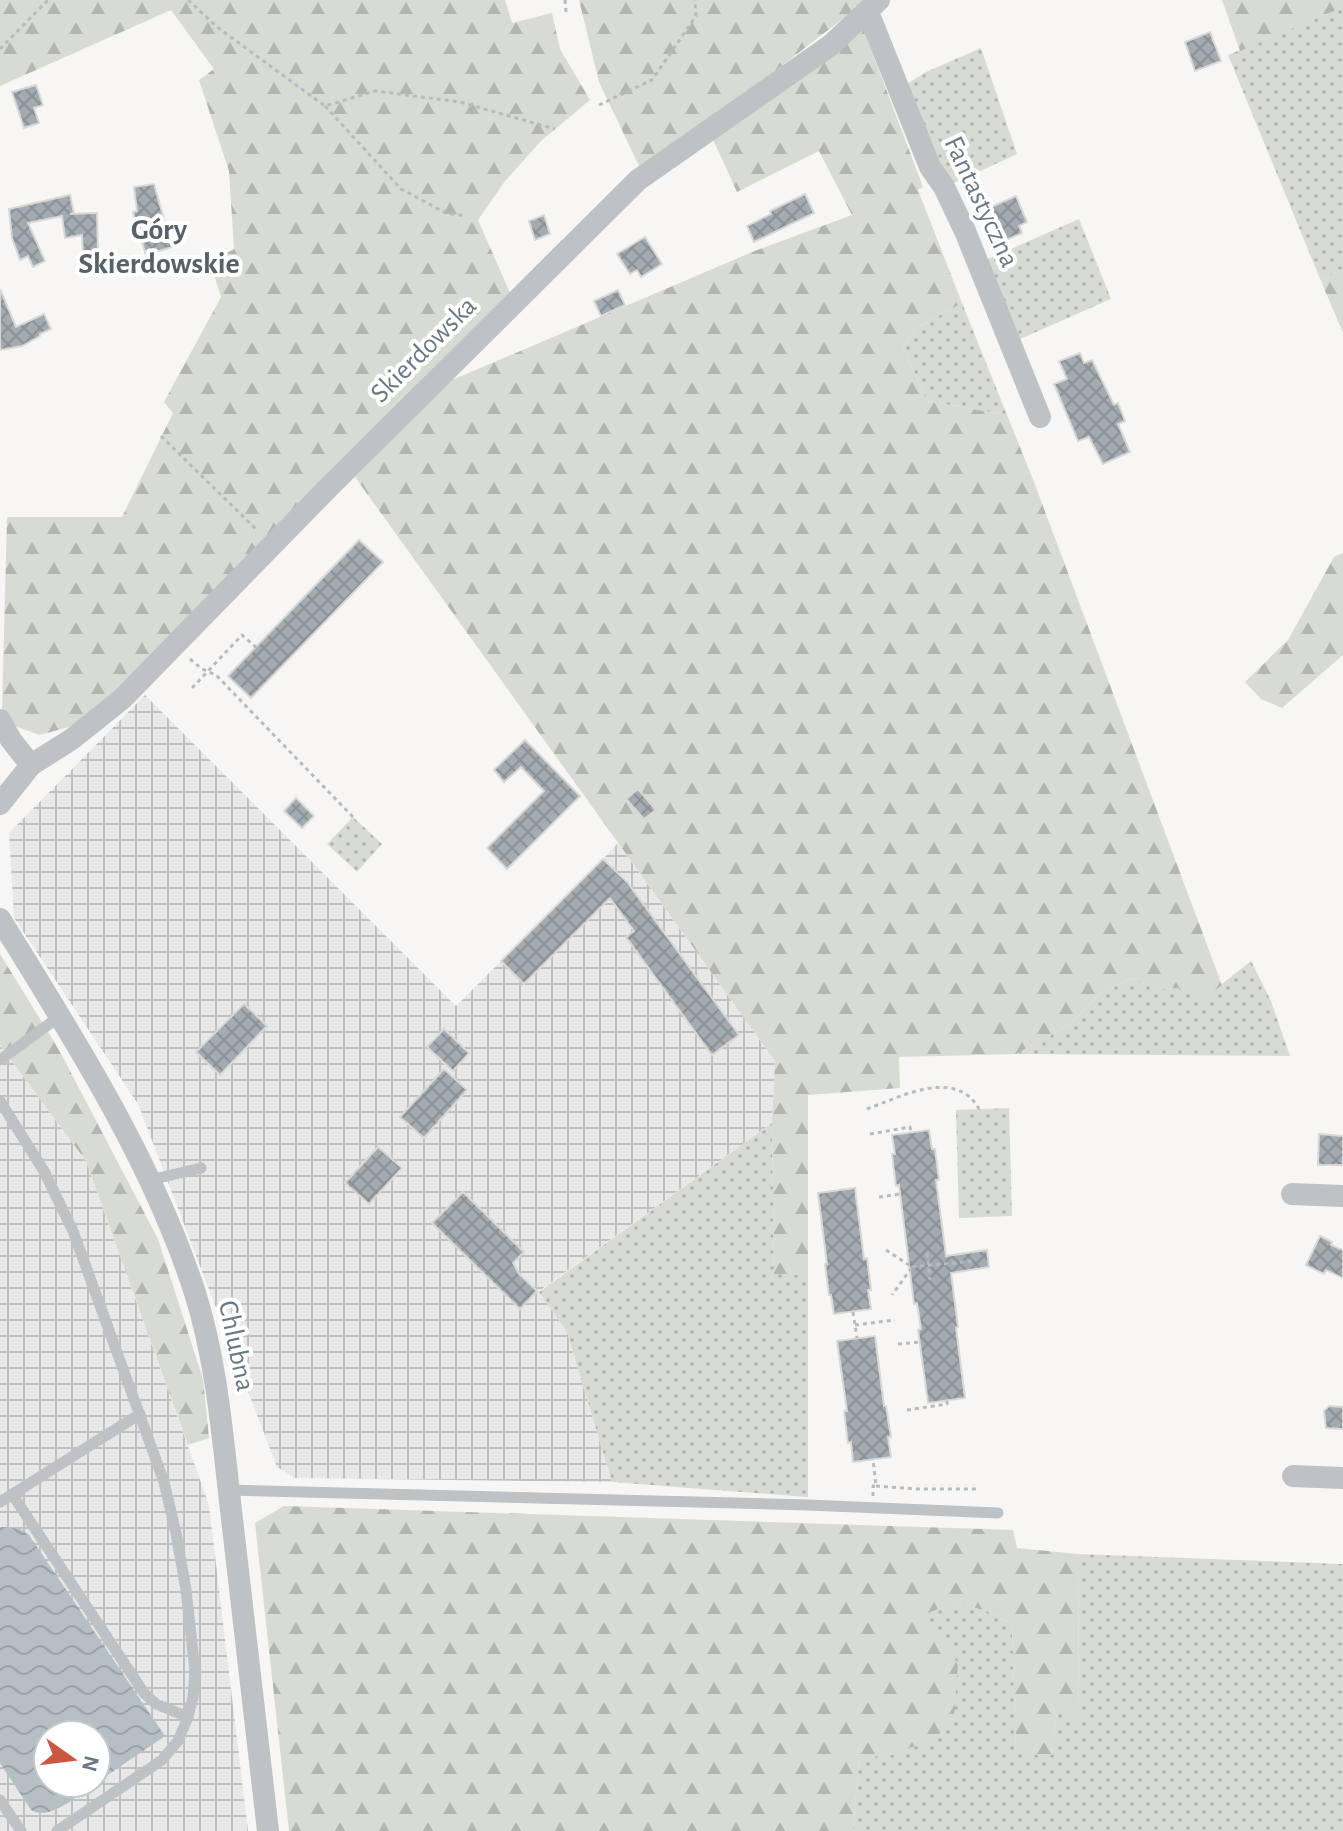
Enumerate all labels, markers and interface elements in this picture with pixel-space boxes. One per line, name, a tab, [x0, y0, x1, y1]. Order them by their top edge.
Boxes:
street label: Fantastyczna	[939, 132, 1023, 272]
district label: Góry Skierdowskie	[78, 215, 240, 279]
street label: Skierdowska	[366, 292, 482, 408]
street label: Chlubna	[213, 1298, 259, 1394]
north arrow	[32, 1719, 112, 1799]
text: N	[78, 1754, 103, 1774]

